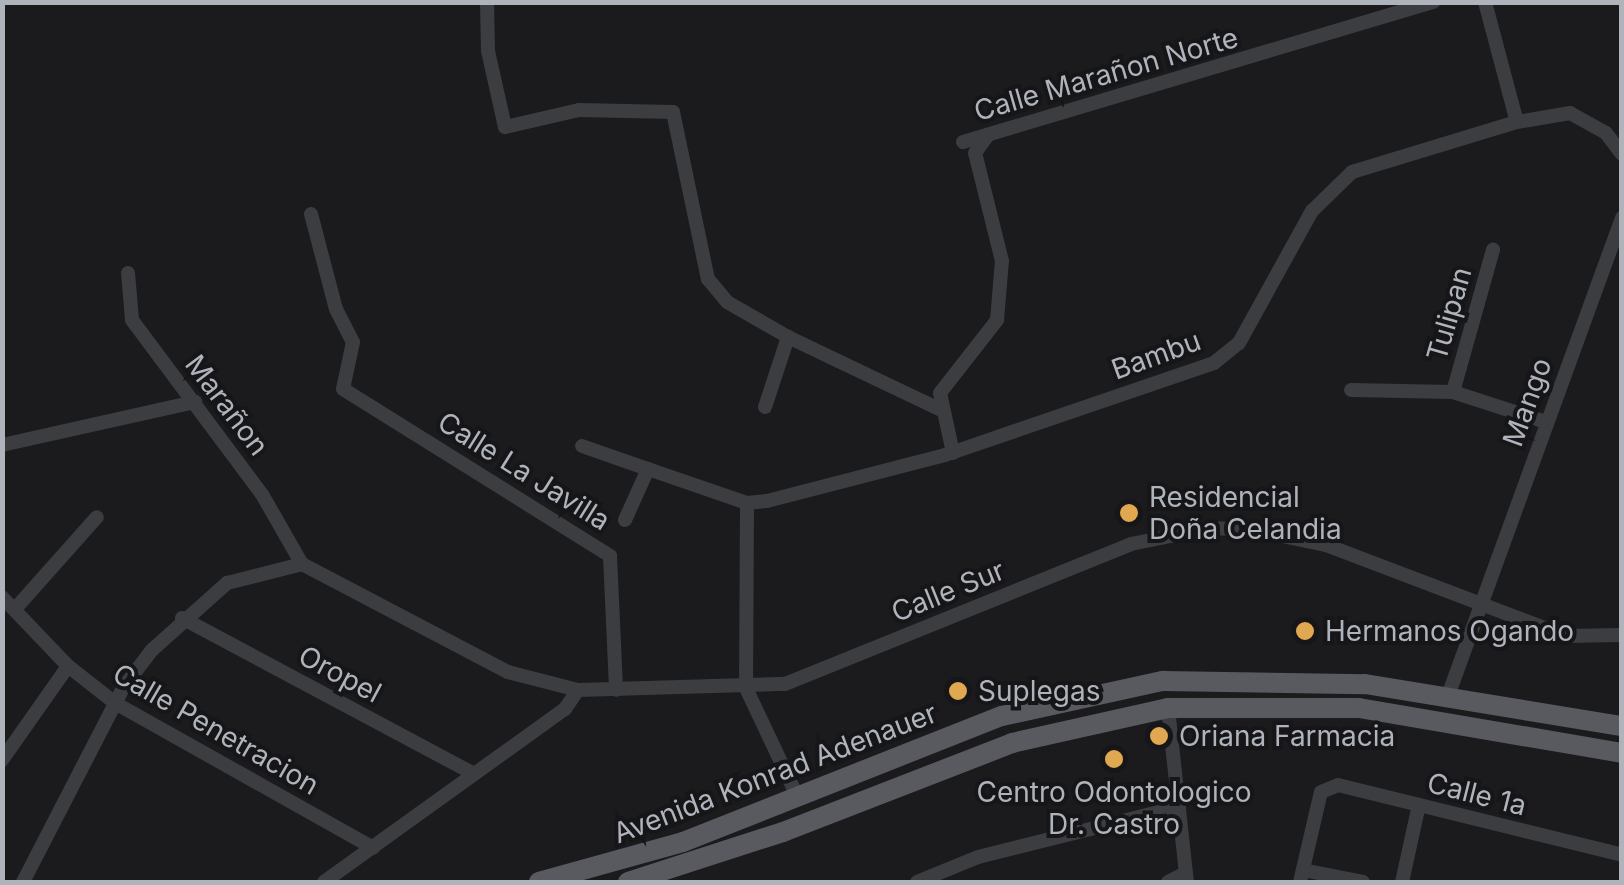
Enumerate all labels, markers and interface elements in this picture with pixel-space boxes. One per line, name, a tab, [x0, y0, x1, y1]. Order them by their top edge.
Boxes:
street label: Calle Marañon Norte	[970, 20, 1242, 128]
street label: Tulipan	[1420, 263, 1478, 365]
street label: Bambu	[1107, 323, 1205, 387]
street label: Marañon	[178, 348, 276, 462]
street label: Mango	[1496, 353, 1558, 451]
street label: Calle La Javilla	[432, 405, 616, 537]
place label: Residencial Doña Celandia	[1149, 480, 1342, 546]
marker: Residencial Doña Celandia	[1118, 502, 1140, 524]
street label: Calle Sur	[887, 553, 1009, 629]
place label: Hermanos Ogando	[1325, 614, 1574, 648]
marker: Hermanos Ogando	[1294, 620, 1316, 642]
street label: Oropel	[293, 638, 387, 710]
street label: Calle Penetracion	[107, 656, 325, 802]
place label: Suplegas	[978, 674, 1100, 708]
marker: Suplegas	[947, 680, 969, 702]
street label: Avenida Konrad Adenauer	[609, 696, 941, 850]
place label: Oriana Farmacia	[1179, 719, 1395, 753]
marker: Oriana Farmacia	[1148, 725, 1170, 747]
marker: Centro Odontologico Dr. Castro	[1103, 748, 1125, 770]
street label: Calle 1a	[1424, 765, 1530, 823]
place label: Centro Odontologico Dr. Castro	[976, 775, 1252, 841]

